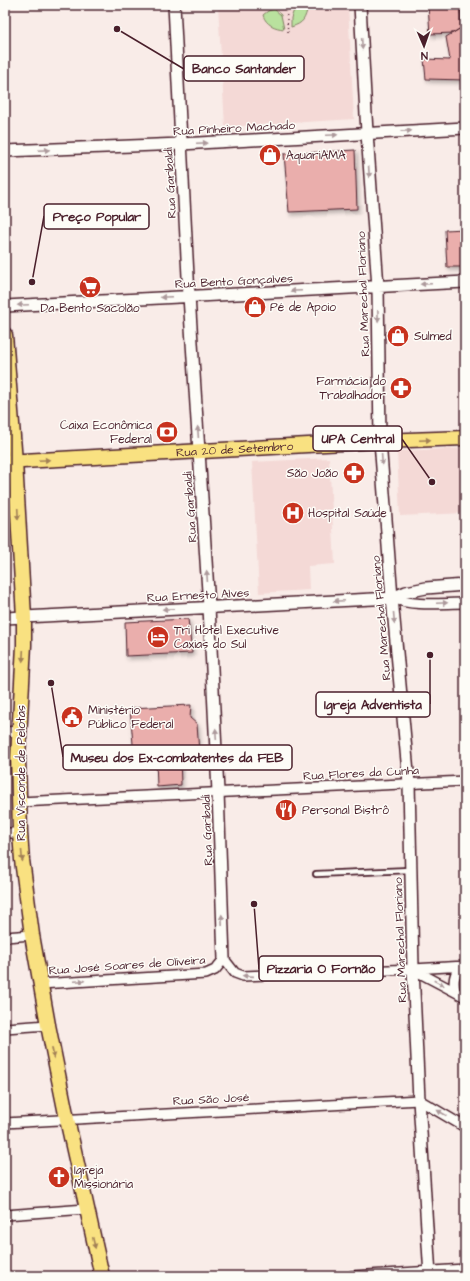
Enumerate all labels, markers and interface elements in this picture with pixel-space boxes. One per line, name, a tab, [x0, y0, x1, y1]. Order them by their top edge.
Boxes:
north arrow	[404, 26, 444, 66]
one-way arrow	[359, 38, 365, 51]
text: N	[421, 48, 428, 63]
callout: Banco Santander	[184, 56, 304, 81]
text: Banco Santander	[192, 60, 297, 78]
street label: Rua Pinheiro Machado	[173, 117, 296, 140]
one-way arrow	[400, 128, 412, 135]
one-way arrow	[326, 132, 338, 139]
one-way arrow	[196, 139, 208, 146]
shop icon: AquariAMA	[257, 142, 283, 168]
one-way arrow	[38, 146, 50, 153]
street label: Rua Garibaldi	[160, 147, 181, 219]
place label: AquariAMA	[286, 147, 346, 164]
one-way arrow	[366, 166, 373, 178]
callout: Preço Popular	[44, 204, 149, 229]
text: Preço Popular	[53, 208, 142, 227]
street label: Rua Marechal Floriano	[353, 231, 374, 357]
street label: Rua Bento Gonçalves	[174, 270, 294, 293]
supermarket icon: Da Bento Sacolão	[77, 274, 103, 300]
one-way arrow	[420, 281, 432, 288]
one-way arrow	[289, 288, 302, 294]
one-way arrow	[160, 294, 172, 301]
shop icon: Pé de Apoio	[242, 294, 268, 320]
place label: Pé de Apoio	[270, 299, 336, 316]
place label: Da Bento Sacolão	[40, 300, 140, 317]
one-way arrow	[17, 302, 29, 309]
one-way arrow	[375, 310, 381, 323]
shop icon: Sulmed	[385, 323, 411, 349]
place label: Sulmed	[414, 328, 452, 345]
place label: Farmácia do Trabalhador	[316, 373, 386, 404]
pharmacy icon: Farmácia do Trabalhador	[388, 375, 414, 401]
place label: Caixa Econômica Federal	[60, 417, 152, 448]
bank icon: Caixa Econômica Federal	[154, 419, 180, 445]
one-way arrow	[194, 426, 201, 438]
callout: UPA Central	[313, 426, 402, 451]
text: UPA Central	[321, 430, 394, 448]
one-way arrow	[419, 436, 431, 443]
street label: Rua 20 de Setembro	[176, 438, 294, 461]
one-way arrow	[378, 454, 385, 466]
one-way arrow	[38, 456, 50, 463]
pharmacy icon: São João	[341, 460, 367, 486]
place label: São João	[287, 465, 338, 482]
street label: Rua Garibaldi	[180, 471, 201, 543]
hospital icon: Hospital Saúde	[280, 500, 306, 526]
place label: Hospital Saúde	[308, 505, 387, 522]
one-way arrow	[15, 508, 21, 521]
street label: Rua Marechal Floriano	[368, 555, 395, 681]
one-way arrow	[204, 570, 211, 582]
street label: Rua Ernesto Alves	[146, 584, 250, 607]
one-way arrow	[332, 598, 345, 604]
one-way arrow	[436, 600, 449, 606]
one-way arrow	[162, 606, 174, 613]
one-way arrow	[391, 611, 397, 624]
place label: Tri Hotel Executive Caxias do Sul	[174, 622, 280, 653]
hotel icon: Tri Hotel Executive Caxias do Sul	[145, 624, 171, 650]
one-way arrow	[20, 650, 26, 663]
callout: Igreja Adventista	[316, 692, 430, 717]
text: Igreja Adventista	[324, 696, 422, 716]
place label: Ministério Público Federal	[88, 702, 174, 733]
public building icon: Ministério Público Federal	[59, 704, 85, 730]
street label: Rua Visconde de Pelotas	[13, 705, 30, 841]
one-way arrow	[212, 728, 219, 740]
callout: Museu dos Ex-combatentes da FEB	[63, 745, 292, 770]
text: Museu dos Ex-combatentes da FEB	[70, 749, 284, 767]
street label: Rua Flores da Cunha	[303, 762, 419, 785]
street label: Rua Garibaldi	[198, 794, 217, 866]
restaurant icon: Personal Bistrô	[273, 797, 299, 823]
place label: Personal Bistrô	[302, 802, 389, 819]
one-way arrow	[18, 850, 25, 862]
street label: Rua Marechal Floriano	[390, 877, 411, 1003]
one-way arrow	[219, 914, 226, 926]
street label: Rua José Soares de Oliveira	[48, 952, 206, 979]
callout: Pizzaria O Fornão	[259, 956, 383, 981]
text: Pizzaria O Fornão	[267, 960, 376, 978]
one-way arrow	[242, 972, 254, 979]
one-way arrow	[73, 978, 85, 985]
one-way arrow	[433, 979, 445, 986]
one-way arrow	[51, 1047, 57, 1059]
street label: Rua São José	[172, 1089, 250, 1110]
one-way arrow	[436, 1110, 448, 1117]
place label: Igreja Missionária	[74, 1162, 133, 1193]
church icon: Igreja Missionária	[46, 1164, 72, 1190]
one-way arrow	[91, 1237, 97, 1249]

